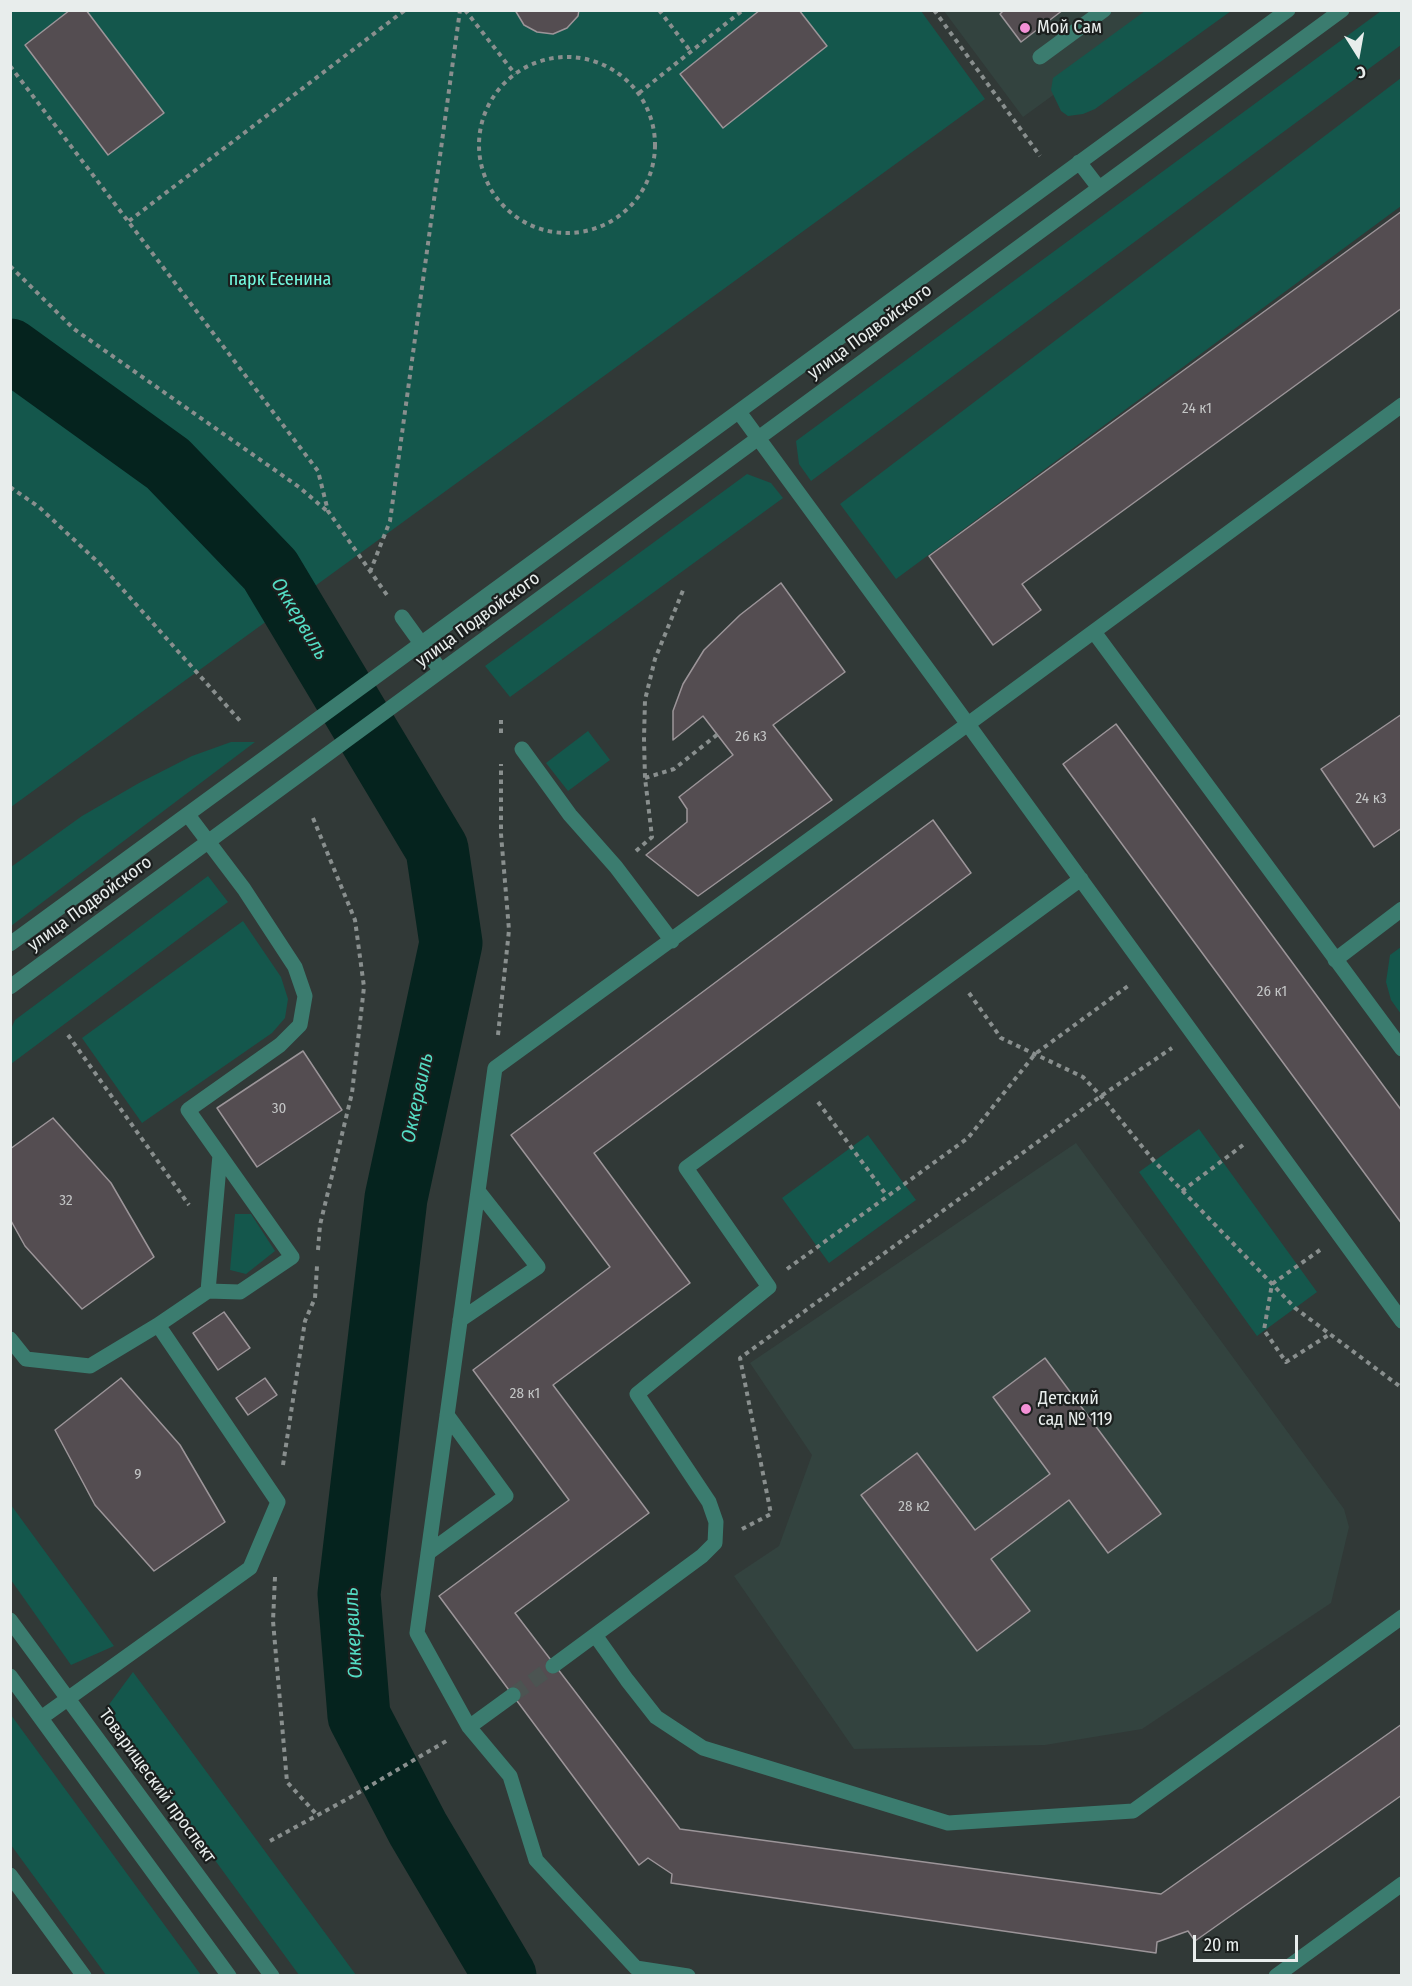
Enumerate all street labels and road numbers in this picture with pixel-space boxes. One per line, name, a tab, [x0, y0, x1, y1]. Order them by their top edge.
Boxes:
street label: улица Подвойского	[804, 280, 936, 384]
street label: улица Подвойского	[412, 568, 544, 672]
street label: улица Подвойского	[24, 852, 156, 956]
street label: Товарищеский проспект	[94, 1705, 220, 1867]

